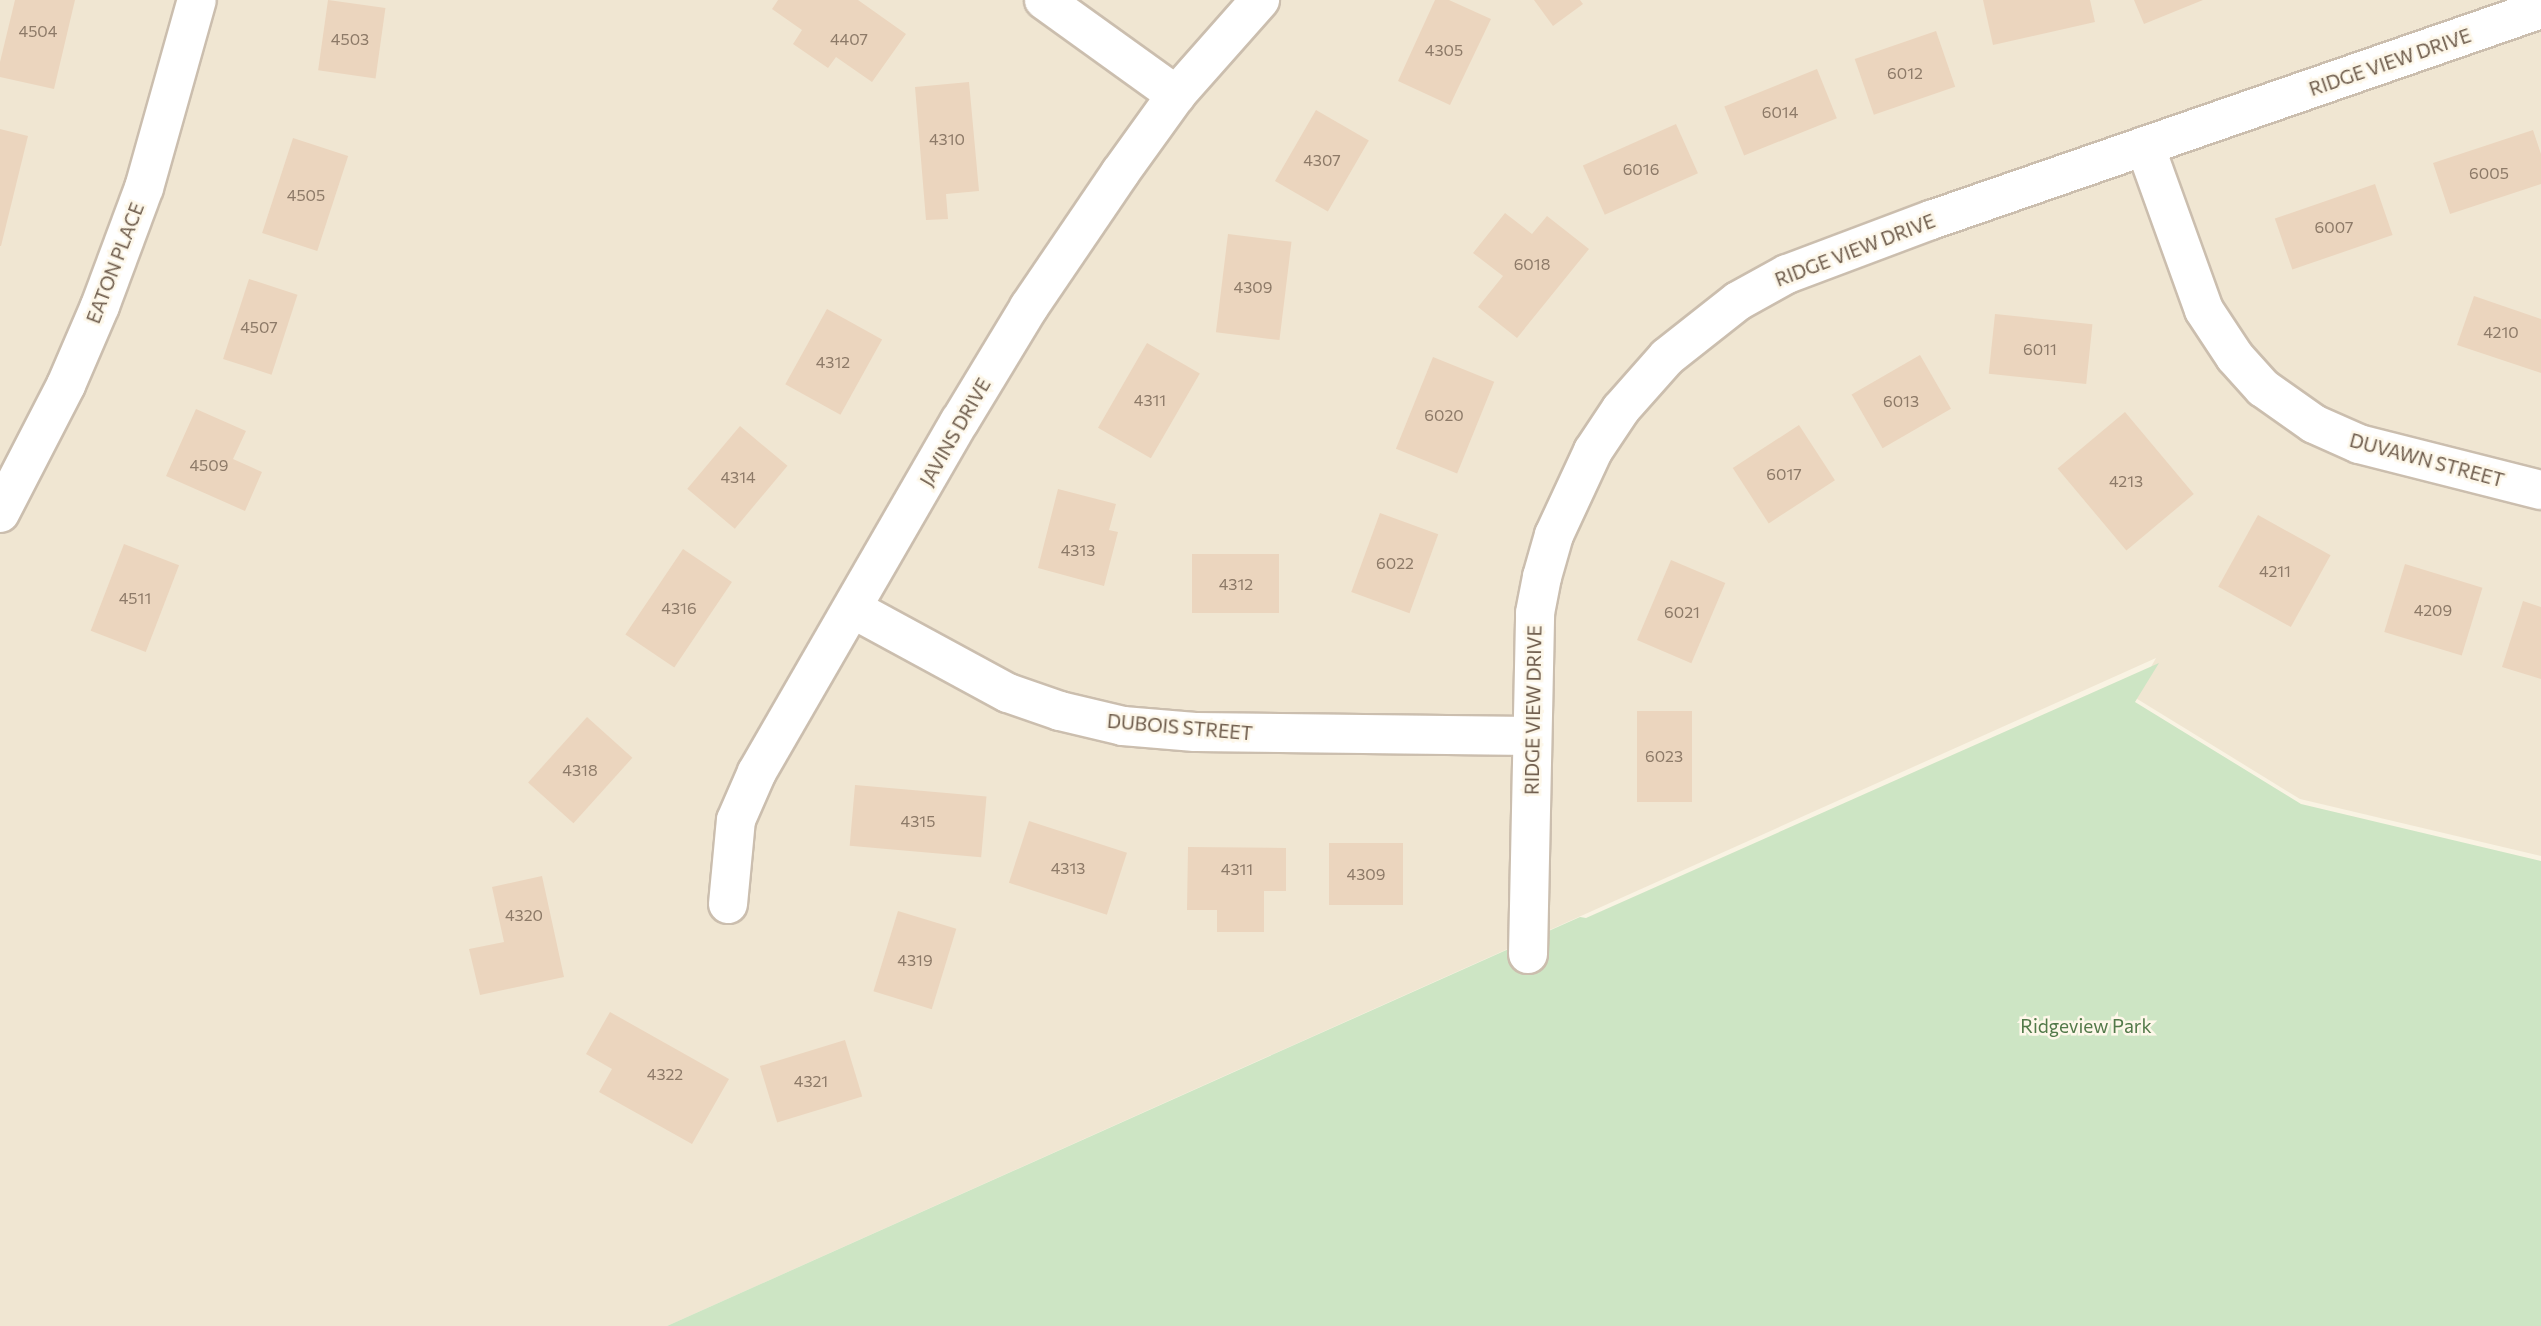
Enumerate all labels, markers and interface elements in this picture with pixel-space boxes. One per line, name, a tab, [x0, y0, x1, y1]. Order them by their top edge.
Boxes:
house number: 4504	[19, 21, 57, 41]
street label: RIDGE VIEW DRIVE	[2306, 24, 2474, 100]
house number: 4503	[331, 29, 369, 49]
house number: 4407	[830, 29, 868, 49]
house number: 4305	[1425, 40, 1463, 60]
house number: 6012	[1887, 63, 1923, 83]
house number: 6014	[1762, 102, 1798, 122]
house number: 4310	[929, 129, 965, 149]
house number: 4307	[1303, 150, 1341, 170]
house number: 6016	[1623, 159, 1659, 179]
house number: 6005	[2469, 163, 2509, 183]
house number: 4505	[287, 185, 325, 205]
street label: EATON PLACE	[82, 199, 148, 327]
street label: RIDGE VIEW DRIVE	[1772, 209, 1938, 291]
house number: 6007	[2315, 217, 2353, 237]
house number: 6018	[1514, 254, 1550, 274]
house number: 4309	[1234, 277, 1272, 297]
house number: 4507	[240, 317, 278, 337]
house number: 4210	[2483, 322, 2519, 342]
house number: 6011	[2023, 339, 2057, 359]
house number: 4312	[816, 352, 850, 372]
street label: JAVINS DRIVE	[915, 374, 995, 490]
house number: 4311	[1134, 390, 1166, 410]
house number: 6013	[1883, 391, 1919, 411]
house number: 6020	[1424, 405, 1464, 425]
street label: DUVAWN STREET	[2347, 428, 2507, 492]
house number: 4509	[190, 455, 228, 475]
house number: 6017	[1766, 464, 1802, 484]
house number: 4314	[720, 467, 756, 487]
house number: 4213	[2109, 471, 2143, 491]
house number: 4313	[1061, 540, 1095, 560]
house number: 6022	[1376, 553, 1414, 573]
house number: 4211	[2259, 561, 2291, 581]
house number: 4312	[1219, 574, 1253, 594]
house number: 4511	[119, 588, 151, 608]
house number: 4316	[661, 598, 697, 618]
house number: 4209	[2414, 600, 2452, 620]
house number: 6021	[1664, 602, 1700, 622]
street label: RIDGE VIEW DRIVE	[1520, 625, 1546, 795]
street label: DUBOIS STREET	[1106, 709, 1254, 745]
house number: 6023	[1645, 746, 1683, 766]
house number: 4318	[562, 760, 598, 780]
house number: 4315	[901, 811, 935, 831]
house number: 4313	[1051, 858, 1085, 878]
house number: 4311	[1221, 859, 1253, 879]
house number: 4309	[1347, 864, 1385, 884]
house number: 4320	[505, 905, 543, 925]
house number: 4319	[897, 950, 933, 970]
park label: Ridgeview Park	[2020, 1015, 2152, 1037]
house number: 4322	[647, 1064, 683, 1084]
house number: 4321	[794, 1071, 828, 1091]

